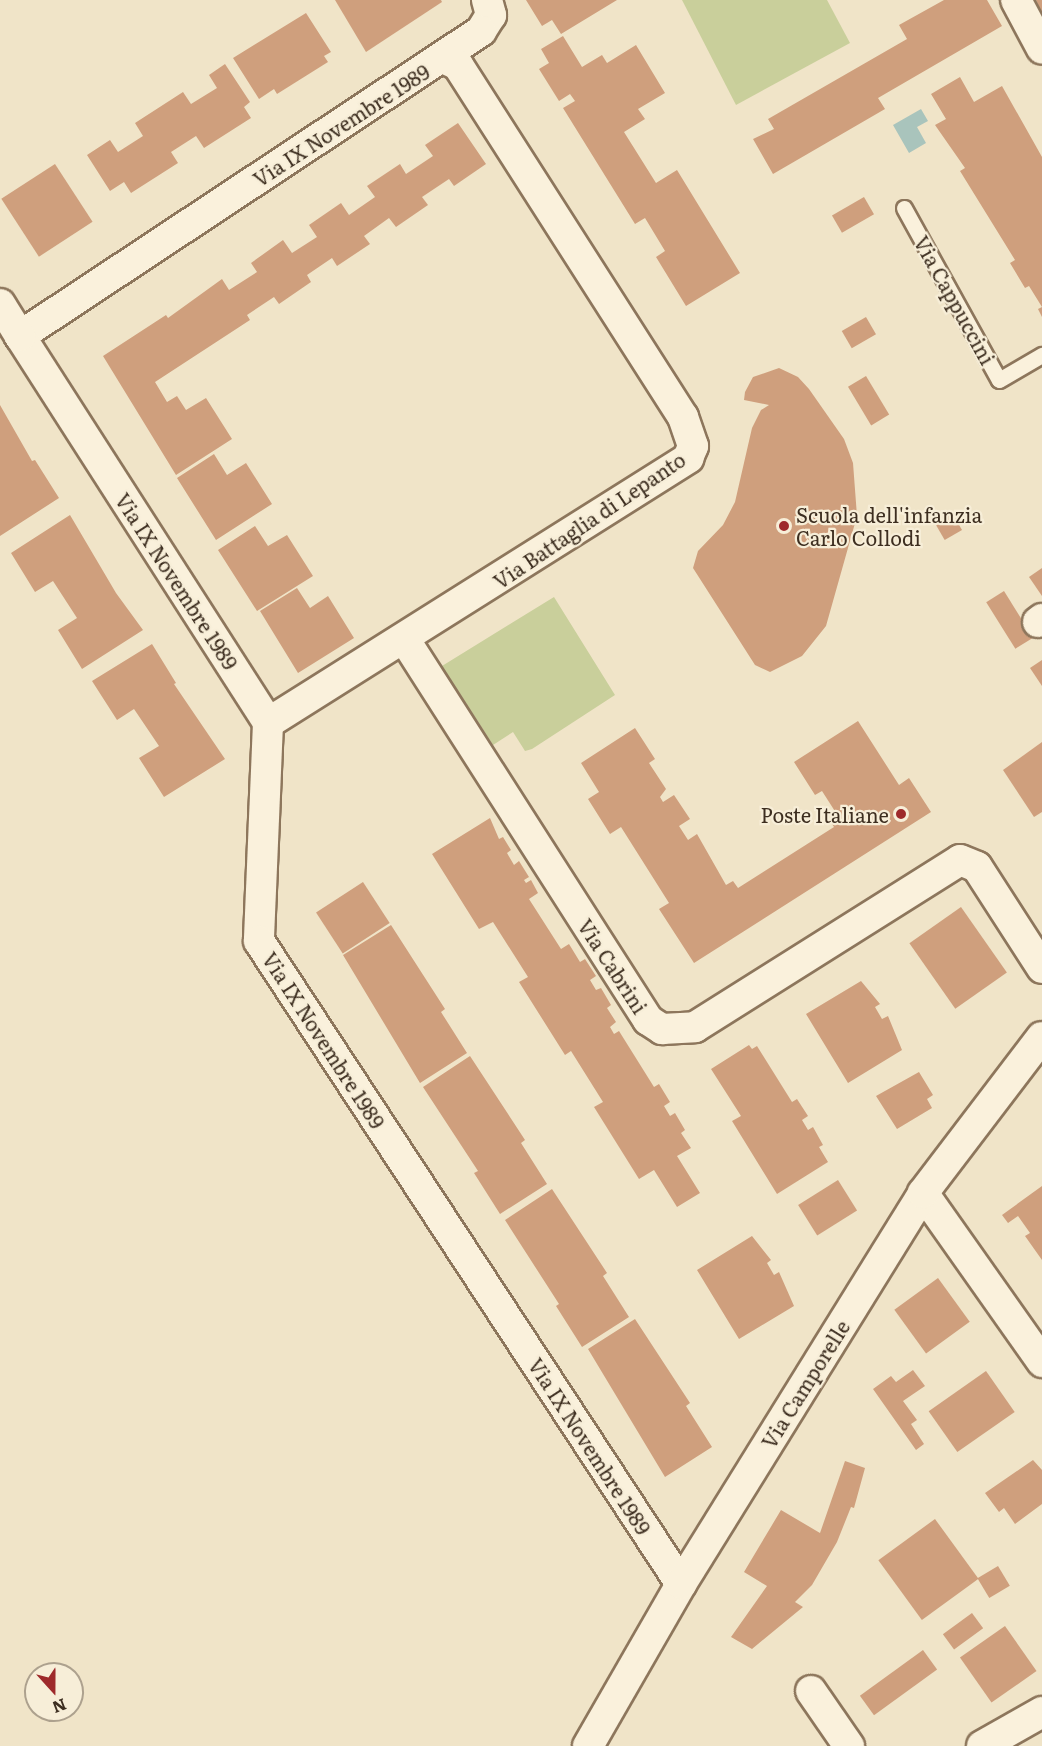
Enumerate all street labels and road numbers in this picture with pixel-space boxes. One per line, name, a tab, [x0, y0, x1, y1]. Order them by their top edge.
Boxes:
street label: Via IX Novembre 1989	[248, 59, 434, 191]
street label: Via Cappuccini	[910, 231, 1000, 369]
street label: Via Battaglia di Lepanto	[489, 447, 689, 593]
street label: Via IX Novembre 1989	[111, 488, 243, 674]
street label: Via Cabrini	[574, 914, 652, 1018]
street label: Via IX Novembre 1989	[258, 947, 390, 1133]
street label: Via Camporelle	[756, 1316, 854, 1452]
street label: Via IX Novembre 1989	[524, 1353, 656, 1539]

